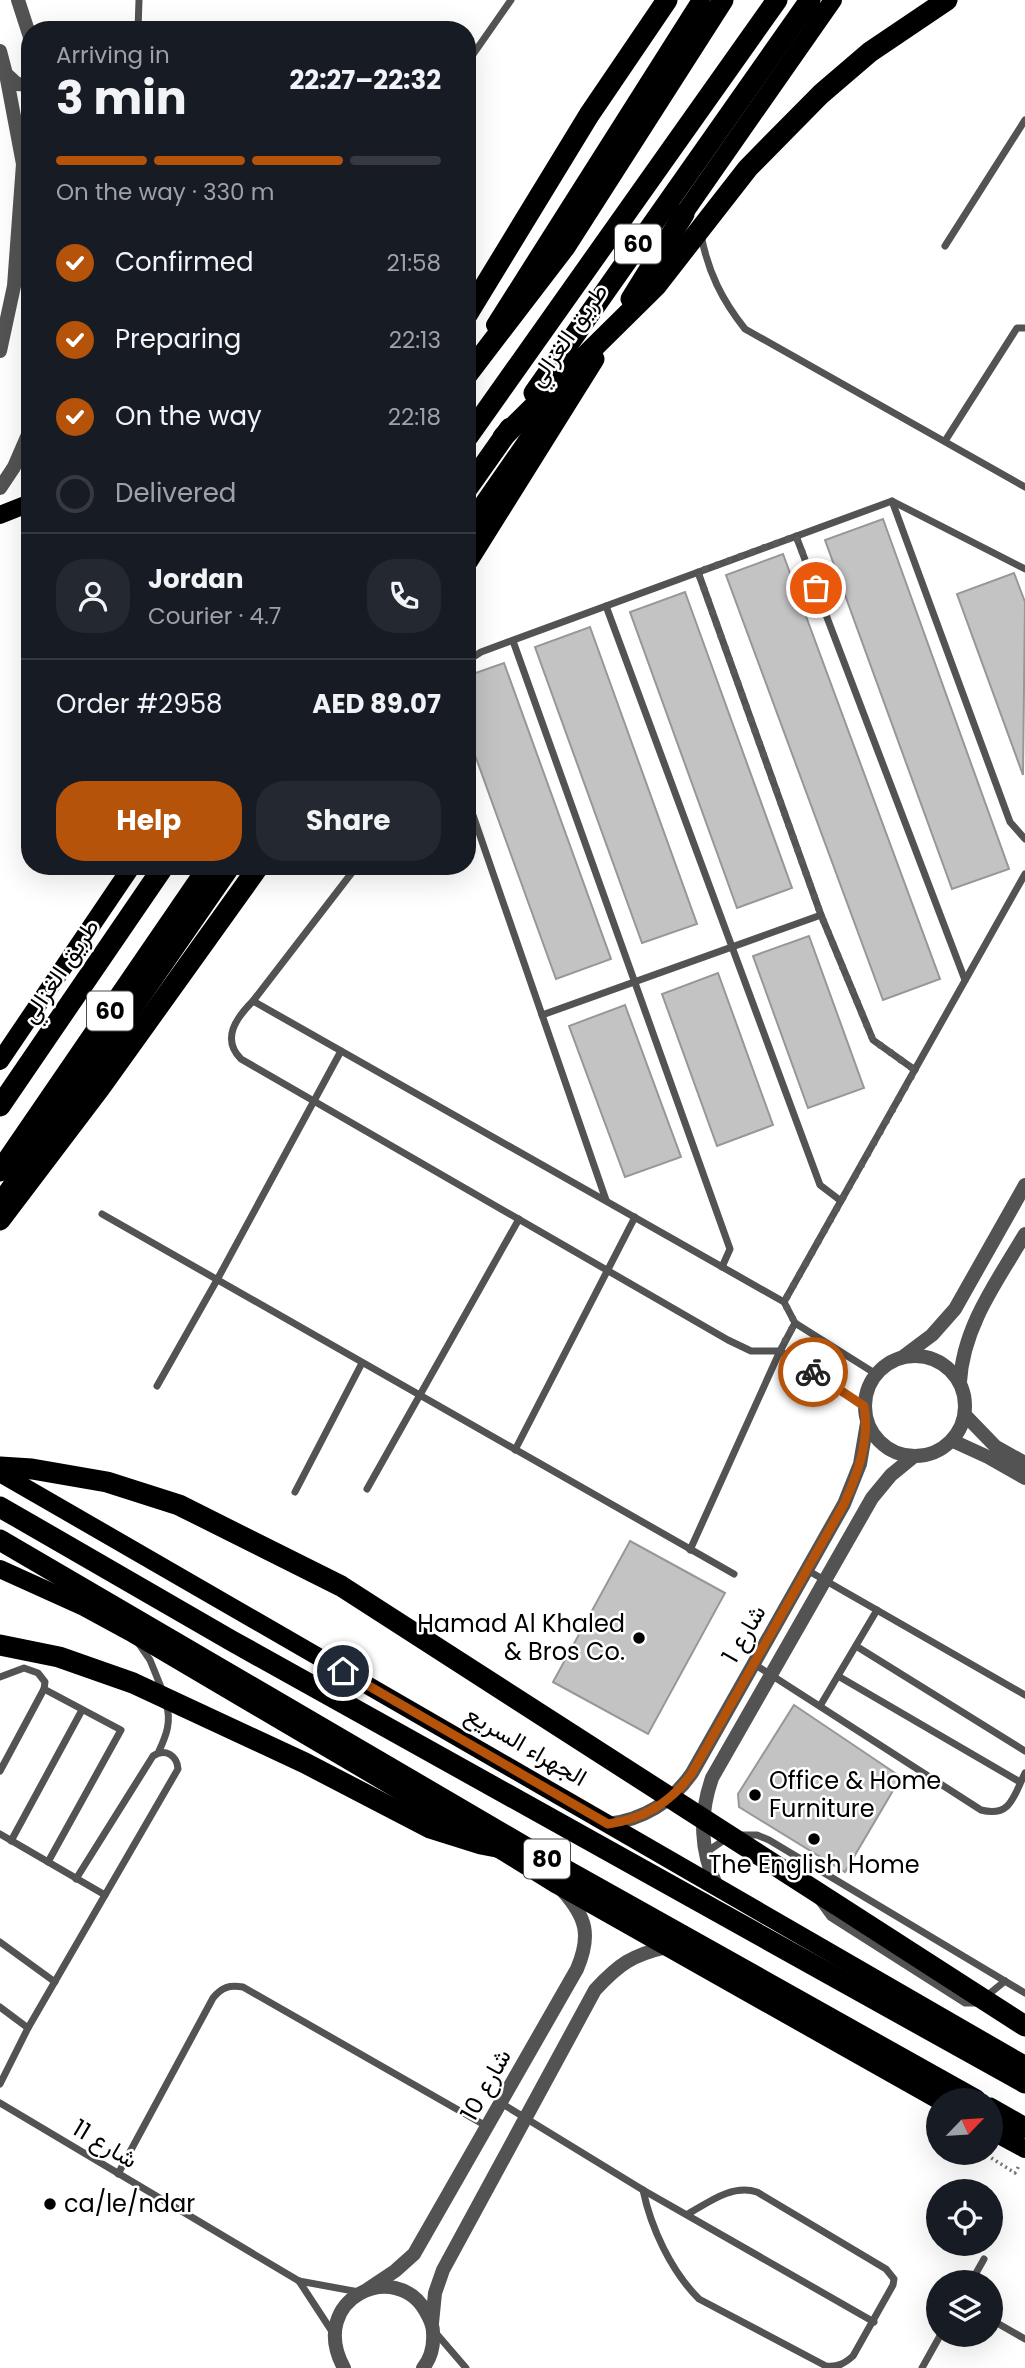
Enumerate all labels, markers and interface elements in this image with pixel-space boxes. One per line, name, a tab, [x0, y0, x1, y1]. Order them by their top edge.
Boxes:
text: Arriving in	[56, 39, 170, 71]
text: 22:27–22:32	[289, 62, 441, 98]
text: 3 min	[56, 66, 187, 130]
text: On the way · 330 m	[56, 176, 274, 208]
road number: 60	[615, 224, 661, 264]
icon: check	[56, 244, 94, 282]
text: Confirmed	[115, 244, 253, 280]
text: 21:58	[387, 247, 441, 279]
street label: طريق الغزالي	[520, 276, 618, 395]
icon: check	[56, 321, 94, 359]
text: Preparing	[115, 321, 241, 357]
text: 22:13	[389, 324, 441, 356]
icon: check	[56, 398, 94, 436]
text: On the way	[115, 398, 262, 434]
text: 22:18	[388, 401, 441, 433]
text: Delivered	[115, 475, 236, 511]
pin	[786, 558, 846, 618]
button: person	[56, 559, 130, 633]
button: phone	[367, 559, 441, 633]
text: Jordan	[148, 561, 244, 597]
icon: bag	[797, 569, 835, 607]
text: Courier · 4.7	[148, 600, 281, 632]
text: Order #2958	[56, 686, 222, 722]
text: AED 89.07	[312, 686, 441, 722]
button: Help	[56, 781, 242, 861]
button: Share	[256, 781, 441, 861]
street label: طريق الغزالي	[13, 912, 109, 1031]
road number: 60	[87, 992, 133, 1030]
courier	[778, 1337, 848, 1407]
icon: bike	[794, 1353, 832, 1391]
street label: شارع 1	[714, 1598, 773, 1669]
place label: Hamad Al Khaled & Bros Co.	[417, 1607, 625, 1668]
marker: Hamad Al Khaled & Bros Co.	[631, 1630, 647, 1646]
pin	[313, 1641, 373, 1701]
icon: home	[324, 1652, 362, 1690]
street label: الجهراء السريع	[459, 1697, 593, 1795]
place label: Office & Home Furniture	[769, 1764, 941, 1825]
marker: Office & Home Furniture	[747, 1787, 763, 1803]
marker: The English Home	[806, 1831, 822, 1847]
road number: 80	[524, 1840, 570, 1878]
place label: The English Home	[708, 1848, 920, 1881]
street label: شارع 10	[452, 2043, 519, 2127]
north arrow	[926, 2088, 1003, 2165]
map controls	[926, 2088, 1003, 2347]
street label: شارع 11	[67, 2111, 144, 2176]
button: locate	[926, 2179, 1003, 2256]
place label: ca/le/ndar	[64, 2187, 195, 2220]
marker: ca/le/ndar	[42, 2196, 58, 2212]
button: layers	[926, 2270, 1003, 2347]

